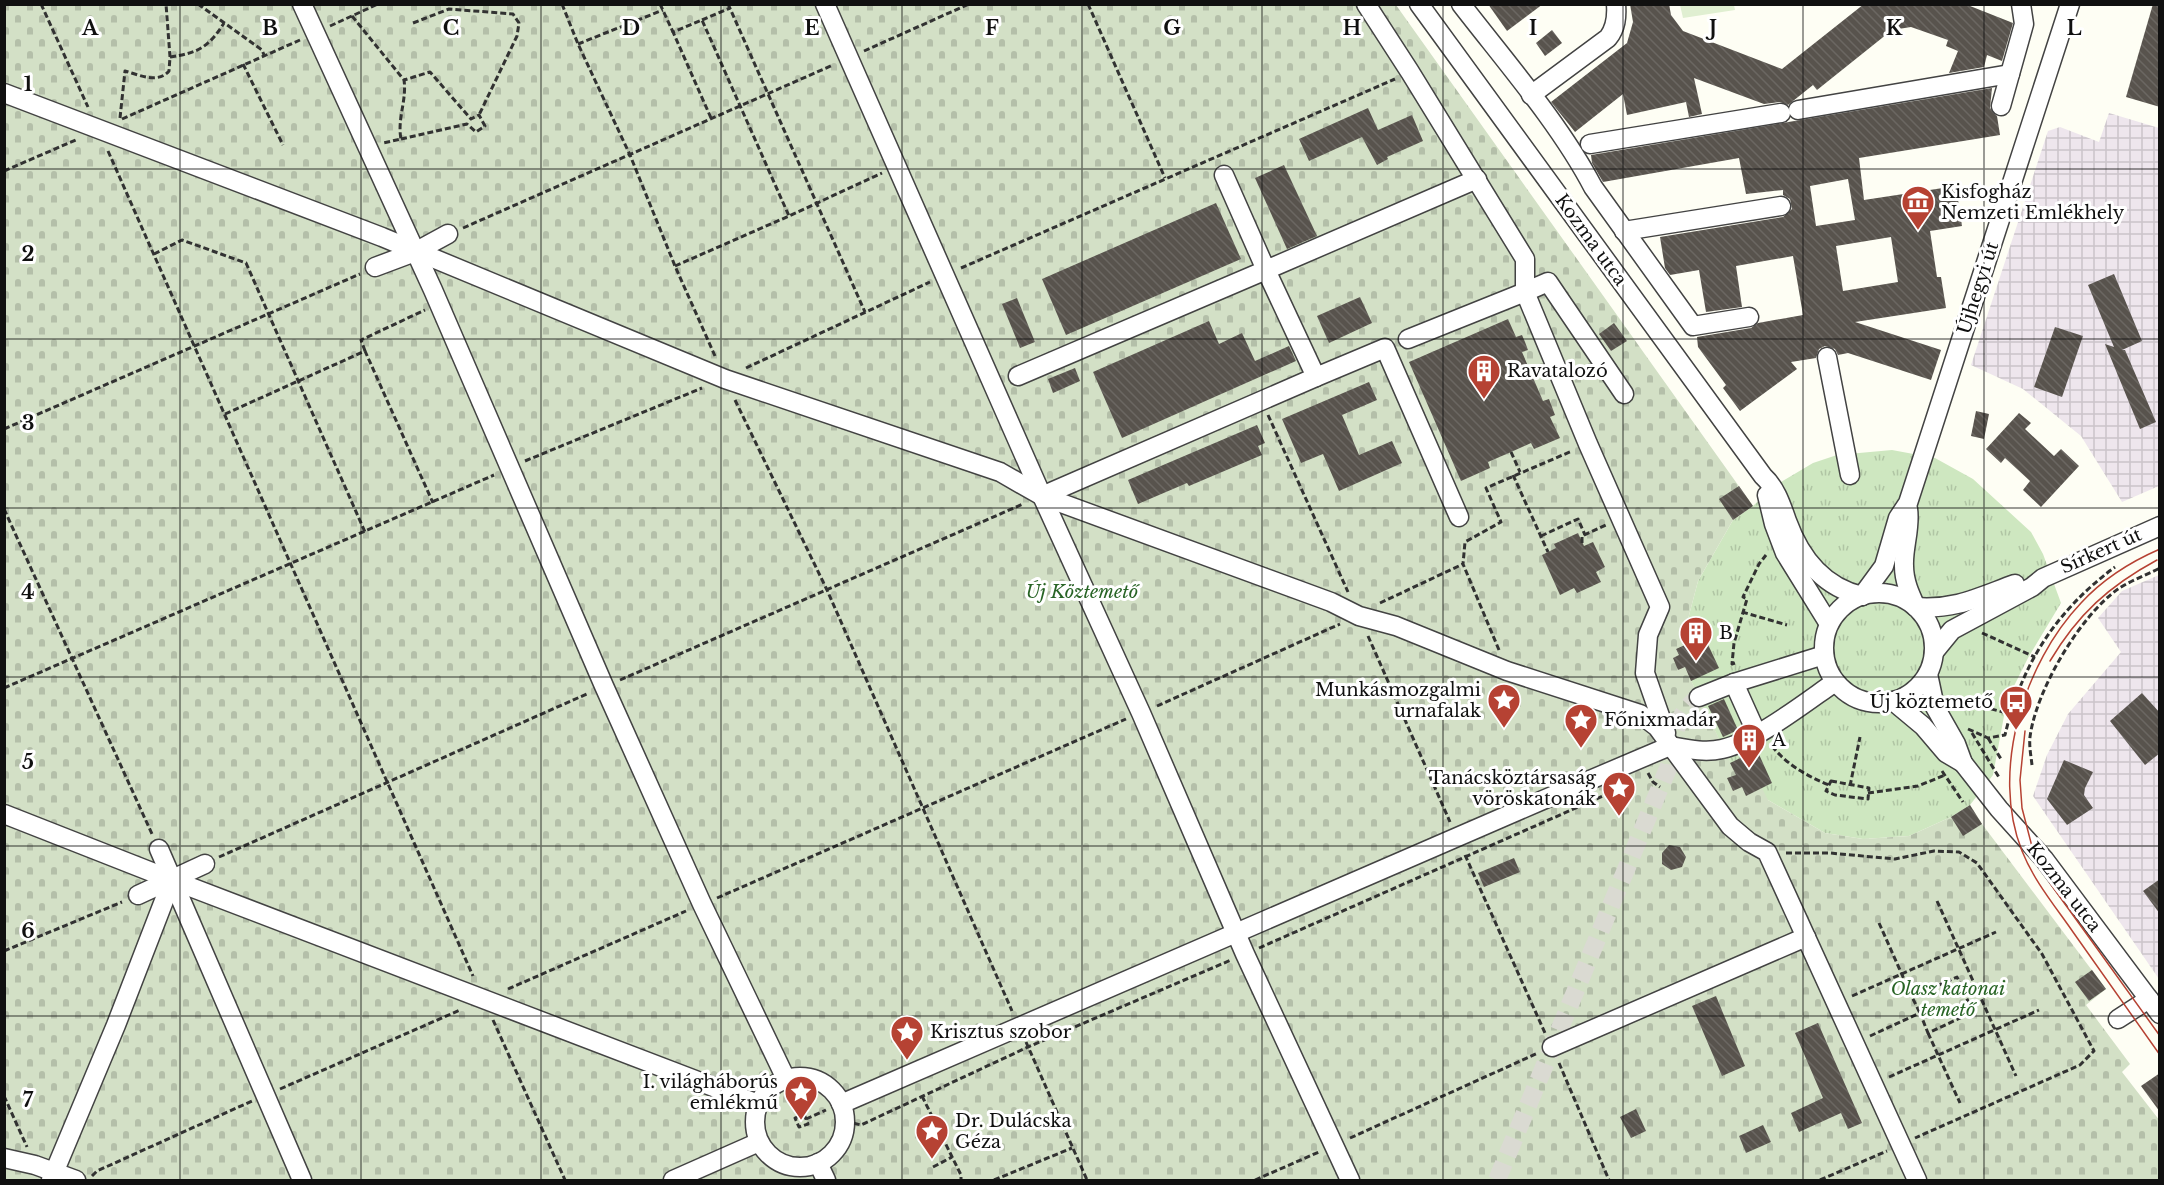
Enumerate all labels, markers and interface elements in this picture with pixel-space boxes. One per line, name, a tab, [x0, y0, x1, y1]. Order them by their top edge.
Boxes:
text: A	[81, 16, 99, 40]
text: B	[262, 16, 278, 40]
text: C	[443, 16, 459, 40]
text: D	[622, 16, 640, 40]
text: E	[804, 16, 820, 40]
text: F	[985, 16, 999, 40]
text: G	[1163, 16, 1181, 40]
text: H	[1343, 16, 1362, 40]
text: I	[1529, 16, 1537, 40]
text: J	[1705, 16, 1717, 40]
text: K	[1886, 16, 1903, 40]
text: L	[2066, 16, 2082, 40]
text: 1	[24, 72, 33, 96]
place label: Kisfogház Nemzeti Emlékhely	[1941, 181, 2125, 224]
museum icon: Kisfogház Nemzeti Emlékhely	[1900, 184, 1936, 231]
street label: Kozma utca	[1550, 190, 1632, 290]
street label: Újhegyi út	[1952, 238, 2003, 337]
text: 2	[21, 242, 35, 266]
building icon: Ravatalozó	[1466, 353, 1502, 400]
place label: Ravatalozó	[1507, 360, 1608, 382]
text: 3	[22, 411, 34, 435]
street label: Sírkert út	[2057, 523, 2145, 579]
text: 4	[21, 580, 35, 604]
park label: Új Köztemető	[1026, 580, 1140, 603]
building icon: B	[1678, 615, 1714, 662]
place label: B	[1719, 622, 1733, 644]
place label: Munkásmozgalmi urnafalak	[1315, 679, 1481, 722]
place icon: Munkásmozgalmi urnafalak	[1486, 682, 1522, 729]
bus stop icon: Új köztemető	[1998, 684, 2034, 731]
place label: Új köztemető	[1870, 690, 1993, 713]
place icon: Főnixmadár	[1563, 702, 1599, 749]
place label: Főnixmadár	[1604, 709, 1717, 731]
building icon: A	[1731, 722, 1767, 769]
place label: A	[1771, 729, 1787, 751]
text: 5	[22, 750, 34, 774]
place label: Tanácsköztársaság vöröskatonák	[1429, 767, 1596, 810]
place icon: Tanácsköztársaság vöröskatonák	[1601, 770, 1637, 817]
street label: Kozma utca	[2022, 838, 2106, 936]
text: 6	[21, 919, 35, 943]
park label: Olasz katonai temető	[1891, 978, 2006, 1021]
place icon: Krisztus szobor	[889, 1014, 925, 1061]
place label: Krisztus szobor	[930, 1021, 1072, 1043]
place label: I. világháborús emlékmű	[643, 1071, 778, 1114]
place icon: I. világháborús emlékmű	[783, 1074, 819, 1121]
text: 7	[23, 1088, 34, 1112]
place label: Dr. Dulácska Géza	[955, 1110, 1071, 1153]
place icon: Dr. Dulácska Géza	[914, 1113, 950, 1160]

